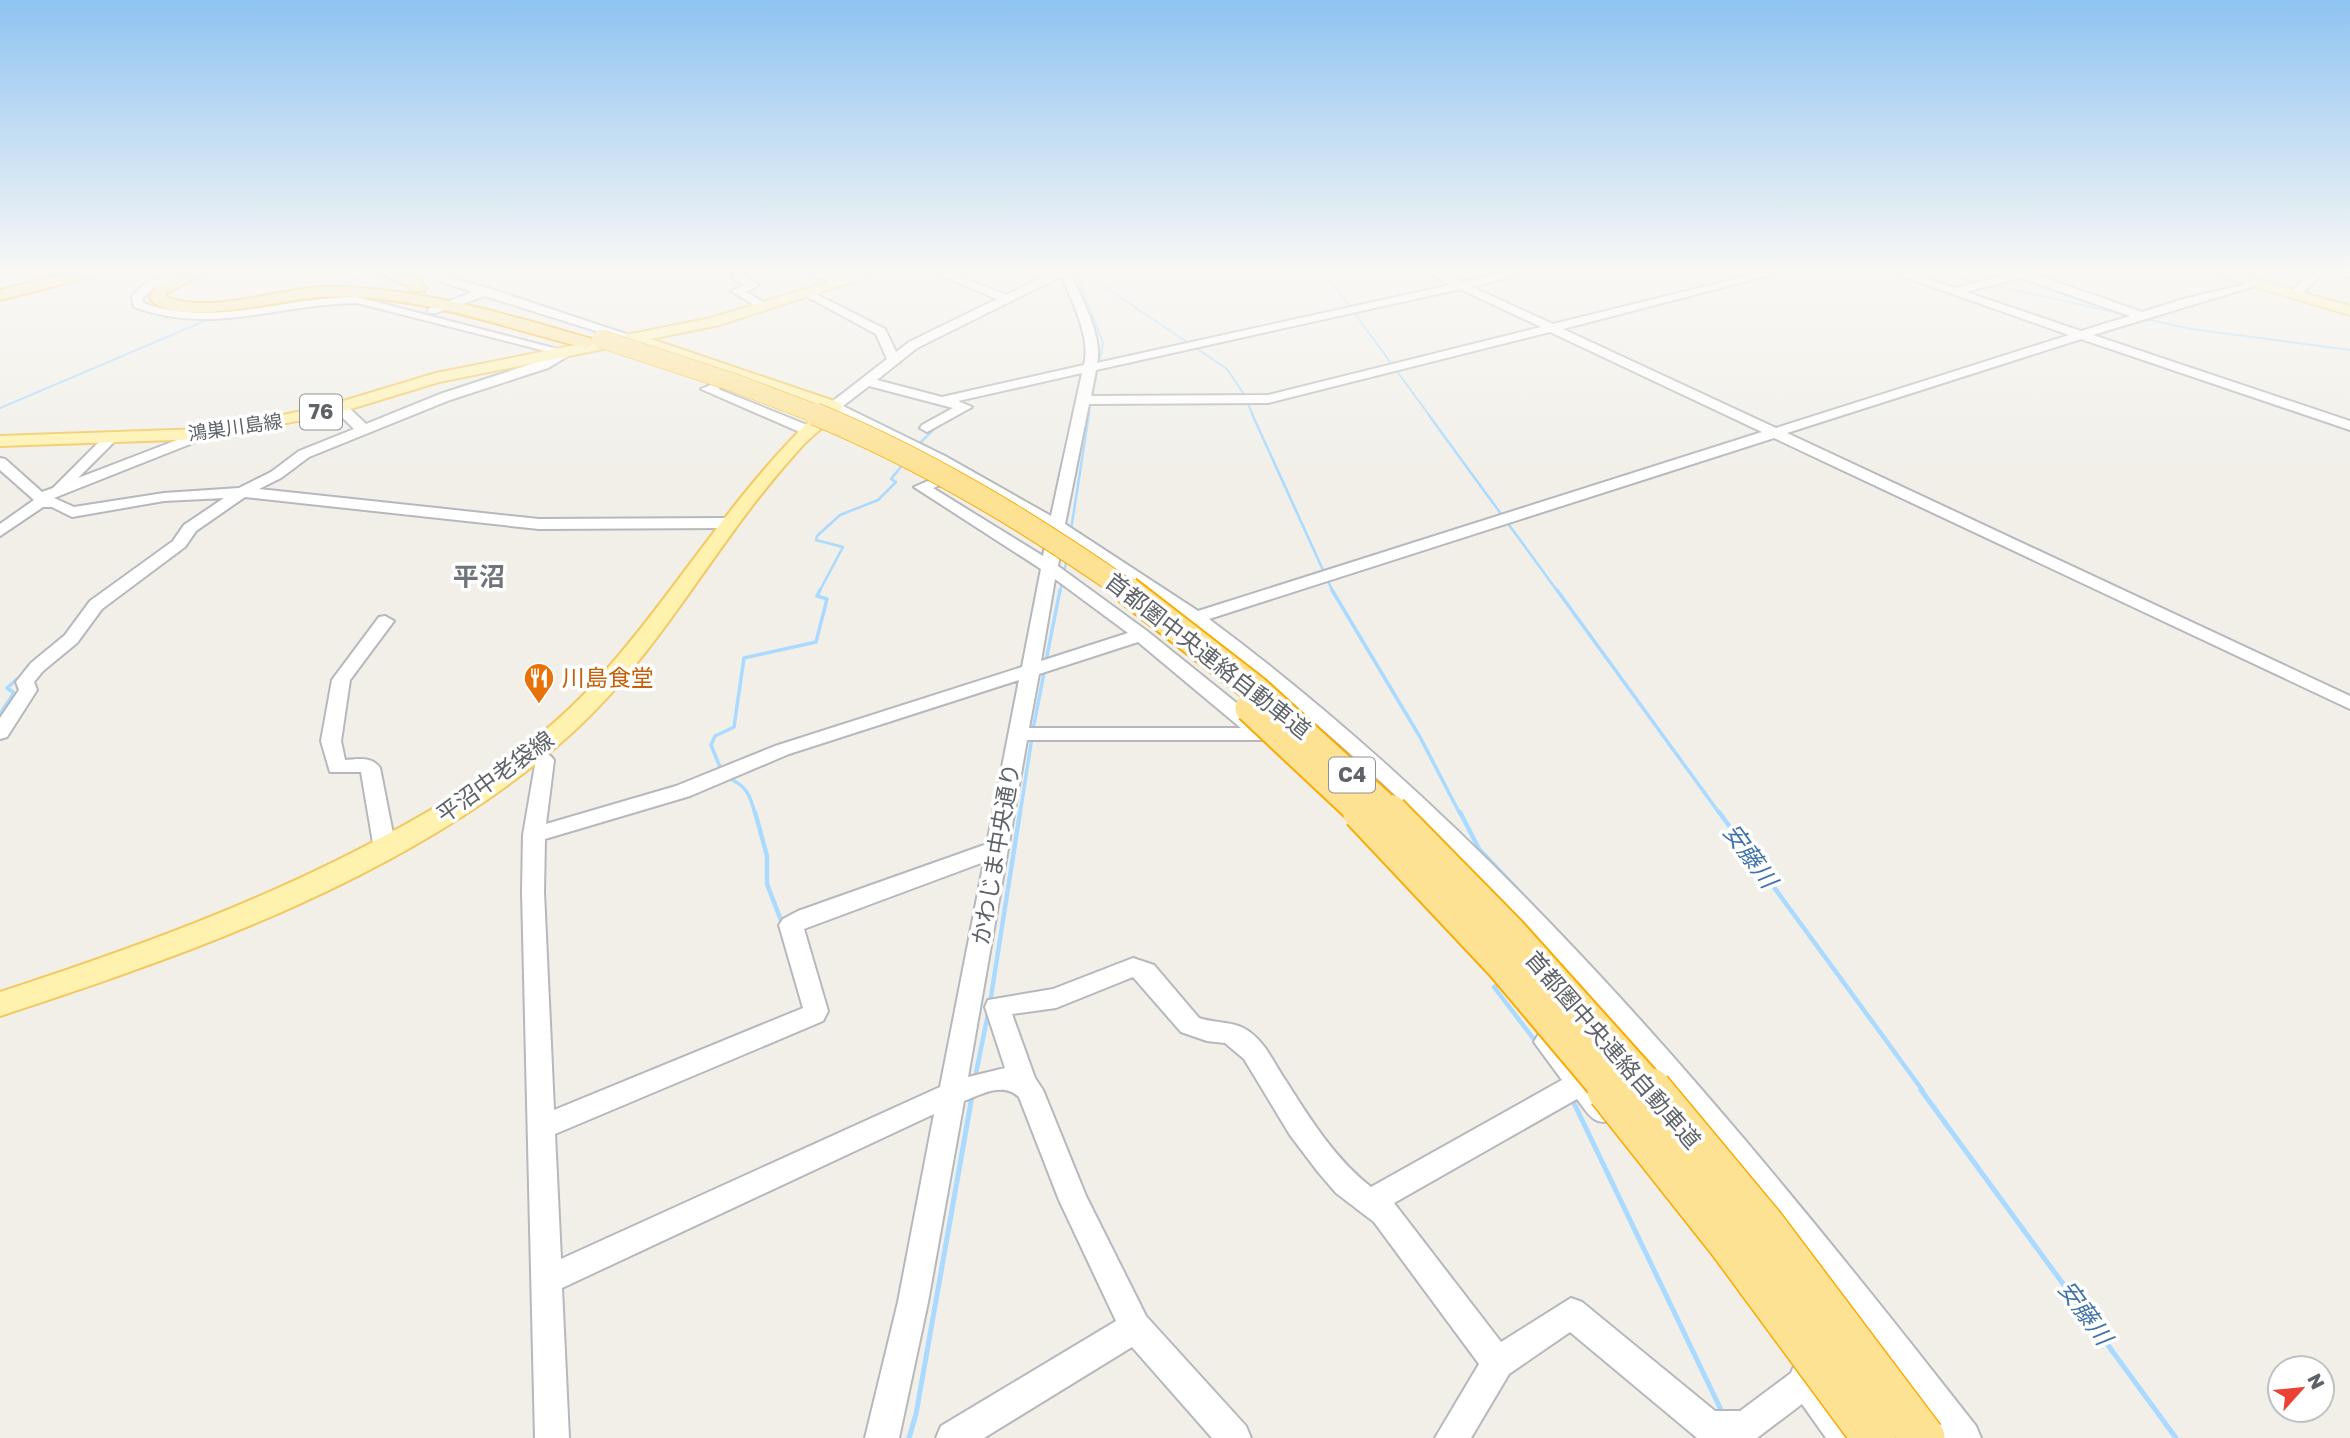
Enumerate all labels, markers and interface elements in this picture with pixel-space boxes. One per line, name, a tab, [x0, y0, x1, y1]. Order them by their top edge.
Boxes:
road number: 76	[300, 394, 342, 430]
street label: 鴻巣川島線	[186, 409, 284, 445]
district label: 平沼	[453, 561, 505, 592]
street label: 首都圏中央連絡自動車道	[1100, 566, 1317, 744]
restaurant icon: 川島食堂	[522, 661, 556, 705]
place label: 川島食堂	[562, 663, 654, 691]
street label: 平沼中老袋線	[430, 724, 558, 828]
road number: C4	[1329, 758, 1375, 792]
street label: かわじま中央通り	[965, 761, 1025, 947]
water label: 安藤川	[1718, 817, 1786, 895]
street label: 首都圏中央連絡自動車道	[1520, 945, 1707, 1154]
water label: 安藤川	[2053, 1274, 2121, 1352]
north arrow	[2266, 1354, 2336, 1424]
text: N	[2303, 1369, 2330, 1393]

